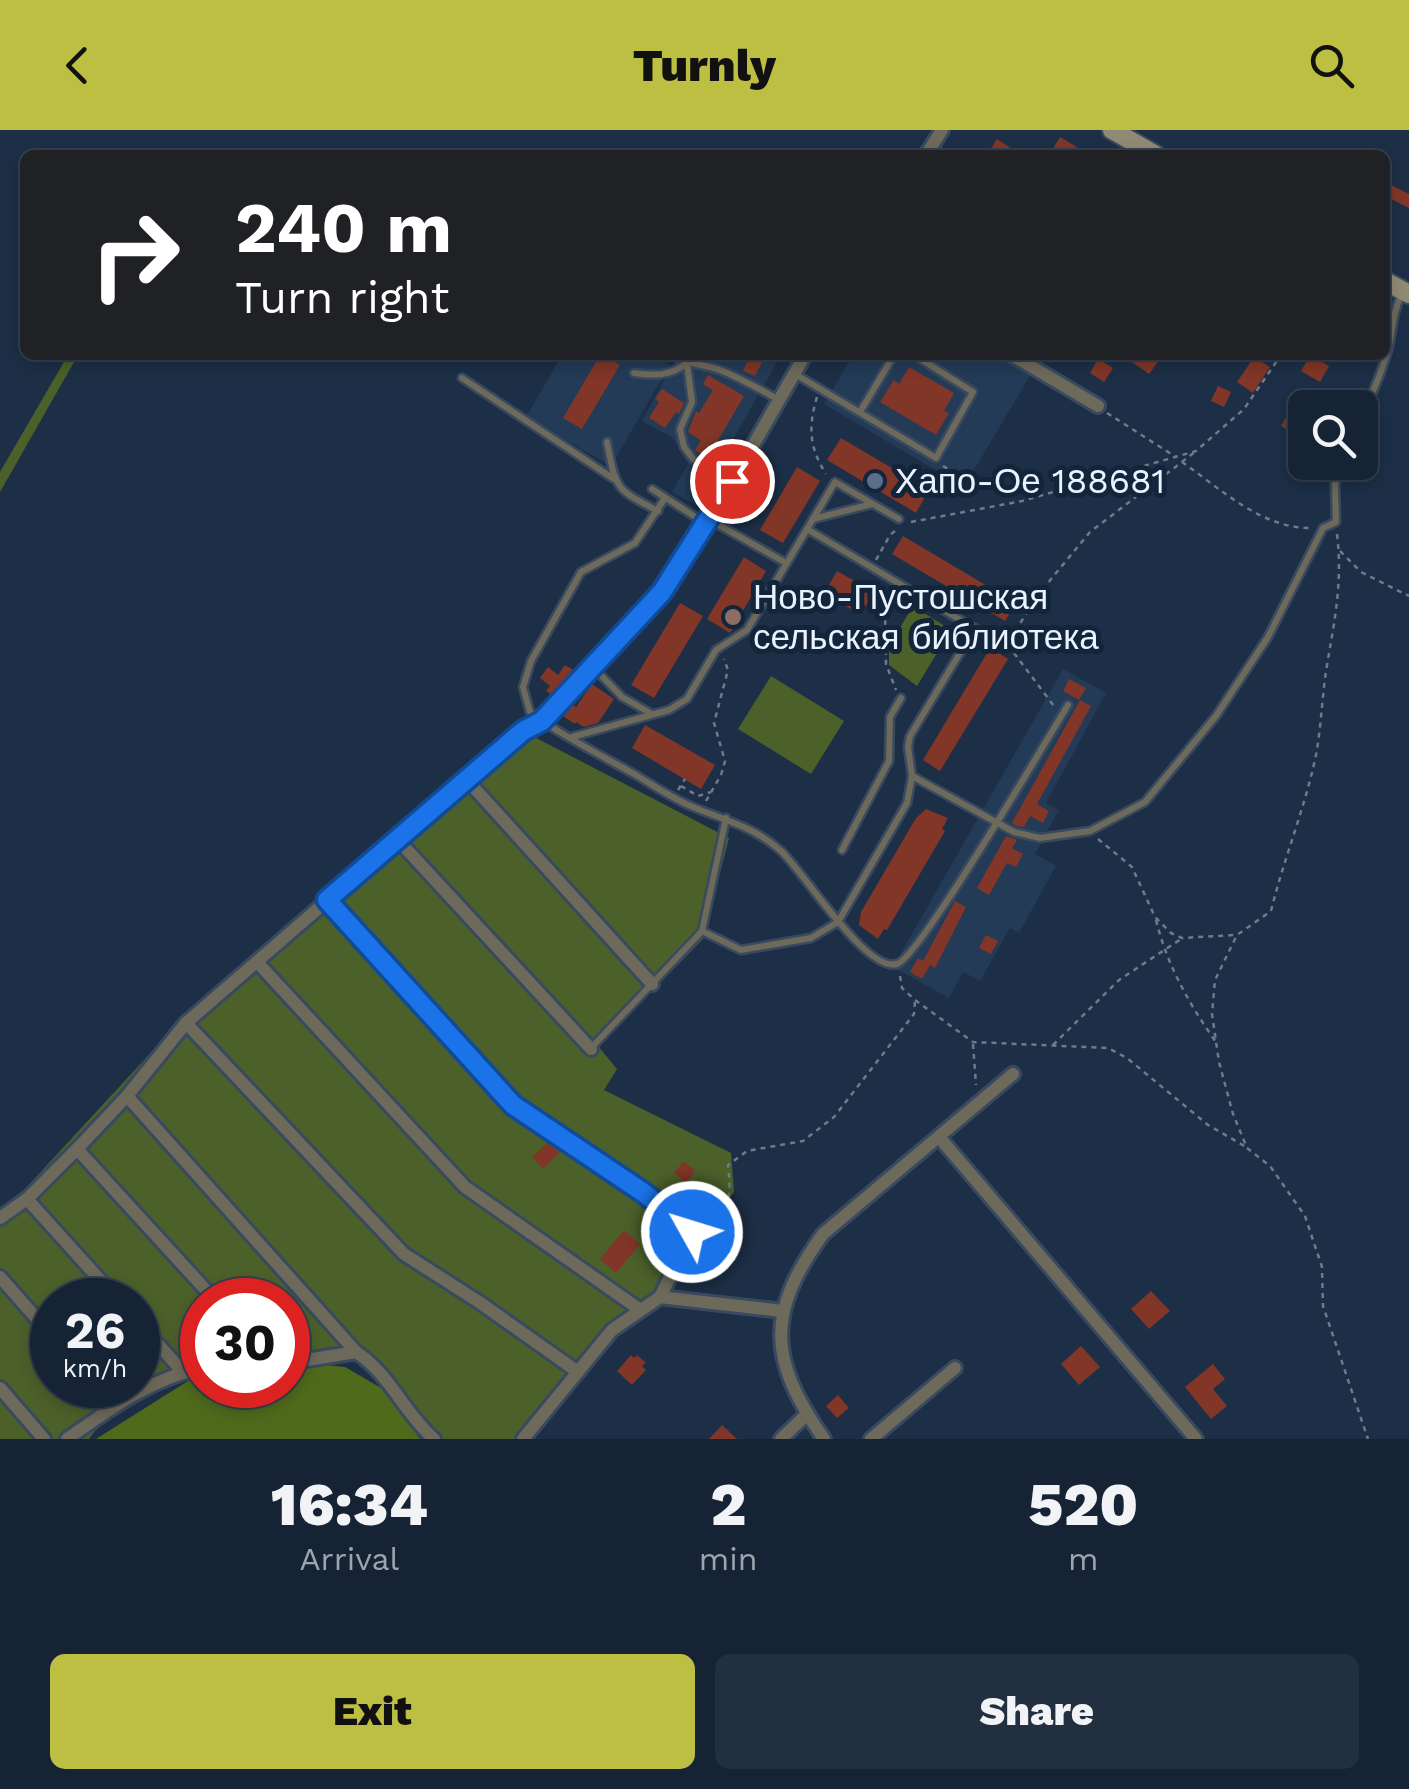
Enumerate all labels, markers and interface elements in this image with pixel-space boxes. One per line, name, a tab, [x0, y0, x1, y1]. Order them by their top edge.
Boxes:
icon: back	[50, 38, 105, 93]
icon: search	[1304, 38, 1359, 93]
text: Turnly	[633, 39, 776, 92]
text: 240 m	[235, 187, 452, 269]
icon: right	[70, 190, 200, 320]
text: Turn right	[235, 271, 449, 324]
map controls	[1288, 390, 1378, 480]
button: search	[1288, 390, 1378, 480]
pin	[690, 439, 775, 524]
icon: arrive	[705, 454, 760, 509]
place label: Хапо-Ое 188681	[895, 460, 1165, 502]
marker: Хапо-Ое 188681	[864, 470, 886, 492]
place label: Ново-Пустошская сельская библиотека	[753, 576, 1099, 658]
marker: Ново-Пустошская сельская библиотека	[722, 606, 744, 628]
position arrow	[640, 1180, 744, 1284]
speed limit sign: 30	[180, 1278, 310, 1408]
text: 26	[65, 1301, 125, 1360]
text: km/h	[63, 1354, 127, 1383]
text: 16:34	[271, 1469, 428, 1540]
text: 2	[710, 1469, 746, 1540]
text: 520	[1028, 1469, 1138, 1540]
text: Arrival	[299, 1540, 399, 1578]
text: min	[699, 1540, 758, 1578]
text: m	[1068, 1540, 1099, 1578]
button: Exit	[50, 1654, 695, 1769]
button: Share	[715, 1654, 1359, 1769]

